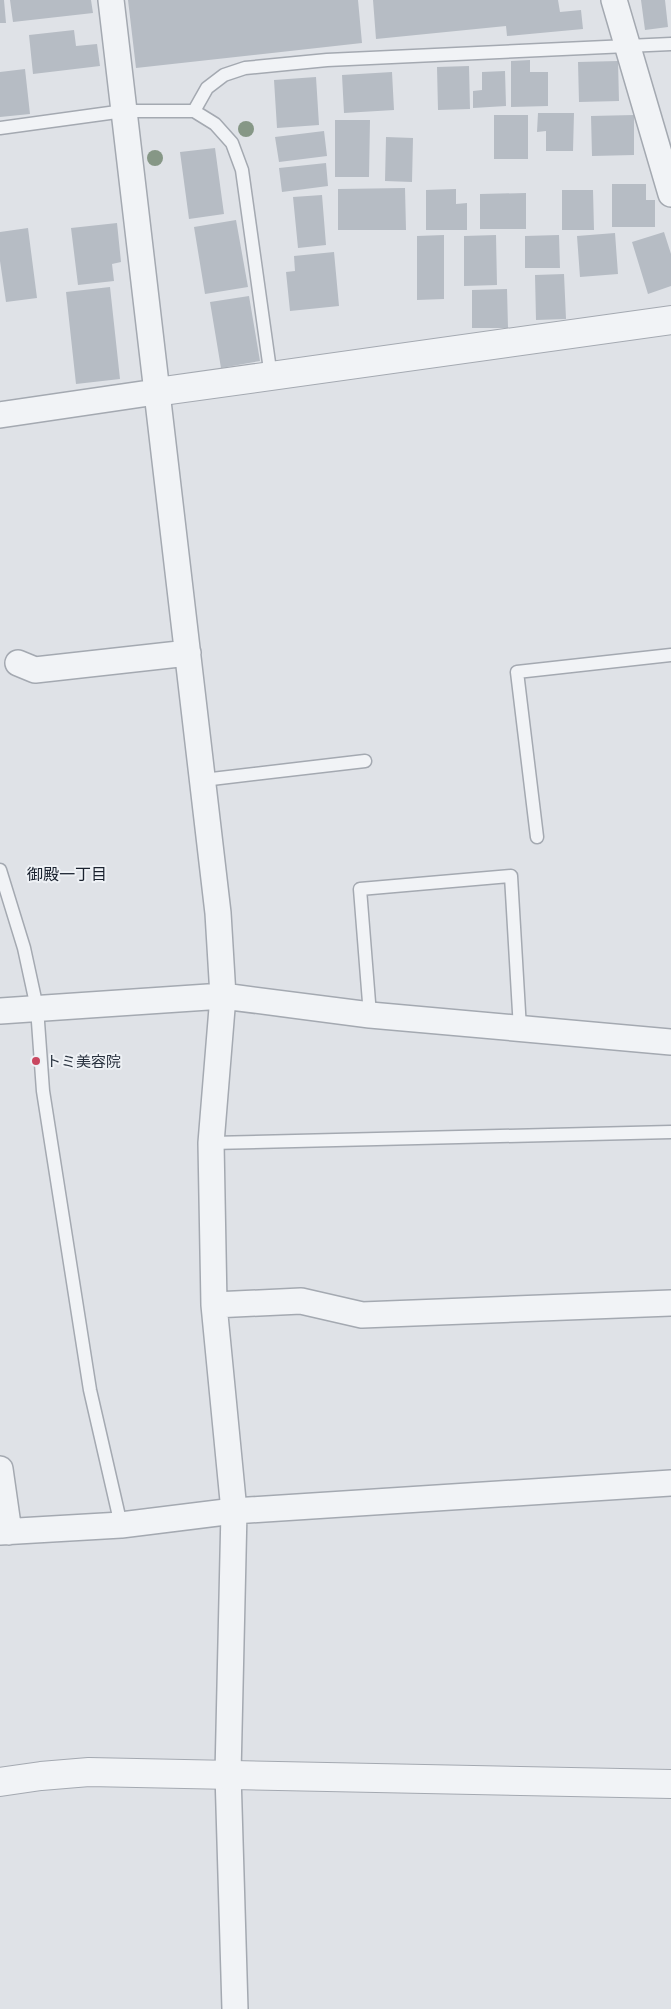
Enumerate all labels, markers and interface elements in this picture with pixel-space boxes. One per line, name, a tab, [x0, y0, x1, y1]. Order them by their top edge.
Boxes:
district label: 御殿一丁目	[27, 864, 107, 884]
place label: トミ美容院	[46, 1052, 121, 1071]
marker: トミ美容院	[30, 1055, 42, 1067]

